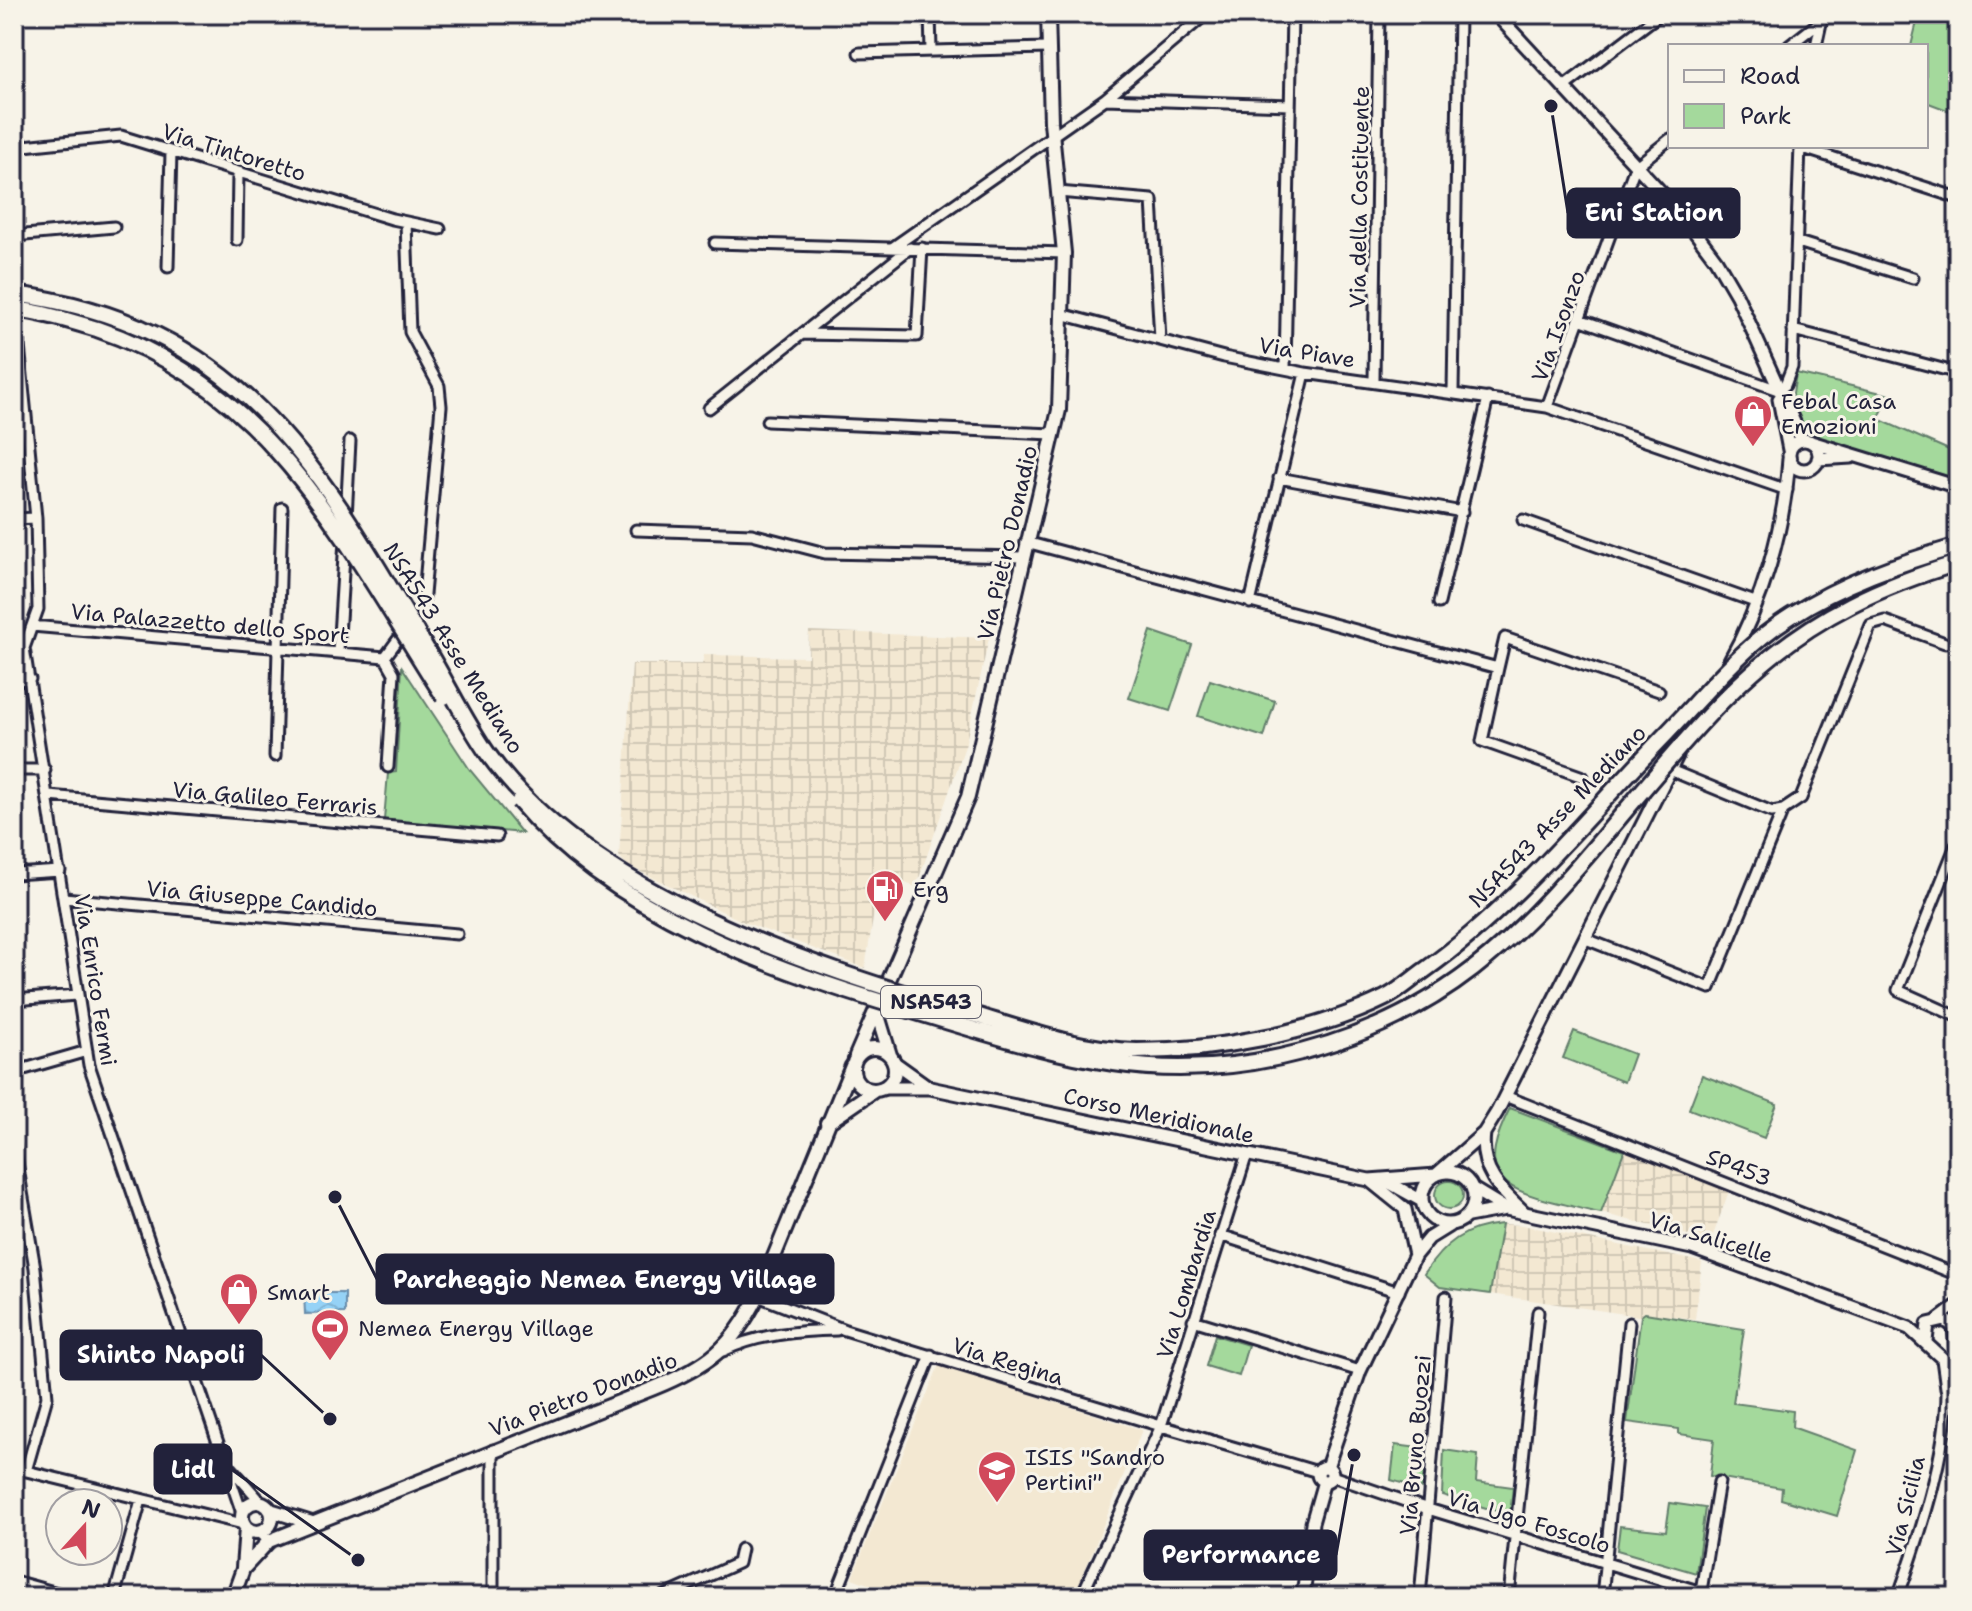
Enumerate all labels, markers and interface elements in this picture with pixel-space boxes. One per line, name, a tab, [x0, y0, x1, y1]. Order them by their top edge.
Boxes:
legend	[1668, 44, 1928, 148]
text: Road	[1740, 60, 1800, 92]
street label: Via della Costituente	[1343, 86, 1376, 309]
text: Park	[1740, 100, 1792, 132]
street label: Via Tintoretto	[158, 117, 309, 188]
callout: Eni Station	[1568, 189, 1739, 237]
text: Eni Station	[1585, 197, 1723, 229]
street label: Via Isonzo	[1525, 266, 1592, 386]
street label: Via Piave	[1257, 331, 1357, 374]
place label: Febal Casa Emozioni	[1781, 387, 1897, 441]
shop icon: Febal Casa Emozioni	[1732, 393, 1774, 448]
street label: Via Pietro Donadio	[971, 443, 1044, 644]
street label: NSA543 Asse Mediano	[377, 537, 531, 759]
street label: Via Palazzetto dello Sport	[69, 597, 351, 650]
street label: NSA543 Asse Mediano	[1462, 719, 1653, 914]
street label: Via Galileo Ferraris	[171, 775, 379, 822]
fuel station icon: Erg	[864, 868, 906, 923]
street label: Via Giuseppe Candido	[145, 874, 379, 923]
place label: Erg	[913, 875, 949, 904]
street label: Via Enrico Fermi	[68, 892, 123, 1068]
road number: NSA543	[881, 986, 981, 1018]
street label: Corso Meridionale	[1061, 1081, 1257, 1150]
street label: SP453	[1702, 1142, 1775, 1193]
street label: Via Salicelle	[1645, 1205, 1776, 1270]
street label: Via Lombardia	[1150, 1206, 1223, 1362]
callout: Parcheggio Nemea Energy Village	[377, 1255, 833, 1303]
text: Parcheggio Nemea Energy Village	[393, 1264, 817, 1296]
shop icon: Smart	[218, 1271, 260, 1326]
place label: Smart	[267, 1278, 330, 1307]
sports icon: Nemea Energy Village	[309, 1307, 351, 1362]
place label: Nemea Energy Village	[358, 1314, 594, 1343]
callout: Shinto Napoli	[61, 1331, 261, 1379]
street label: Via Regina	[949, 1331, 1067, 1392]
text: Shinto Napoli	[77, 1339, 245, 1371]
street label: Via Pietro Donadio	[485, 1345, 682, 1444]
street label: Via Bruno Buozzi	[1393, 1354, 1438, 1536]
place label: ISIS "Sandro Pertini"	[1025, 1443, 1165, 1497]
callout: Lidl	[155, 1445, 231, 1493]
school or university icon: ISIS "Sandro Pertini"	[976, 1449, 1018, 1504]
street label: Via Sicilia	[1879, 1453, 1932, 1559]
text: Lidl	[171, 1454, 215, 1486]
street label: Via Ugo Foscolo	[1444, 1483, 1614, 1560]
north arrow	[44, 1487, 124, 1567]
text: N	[78, 1492, 104, 1525]
callout: Performance	[1145, 1531, 1336, 1579]
text: Performance	[1161, 1539, 1321, 1571]

